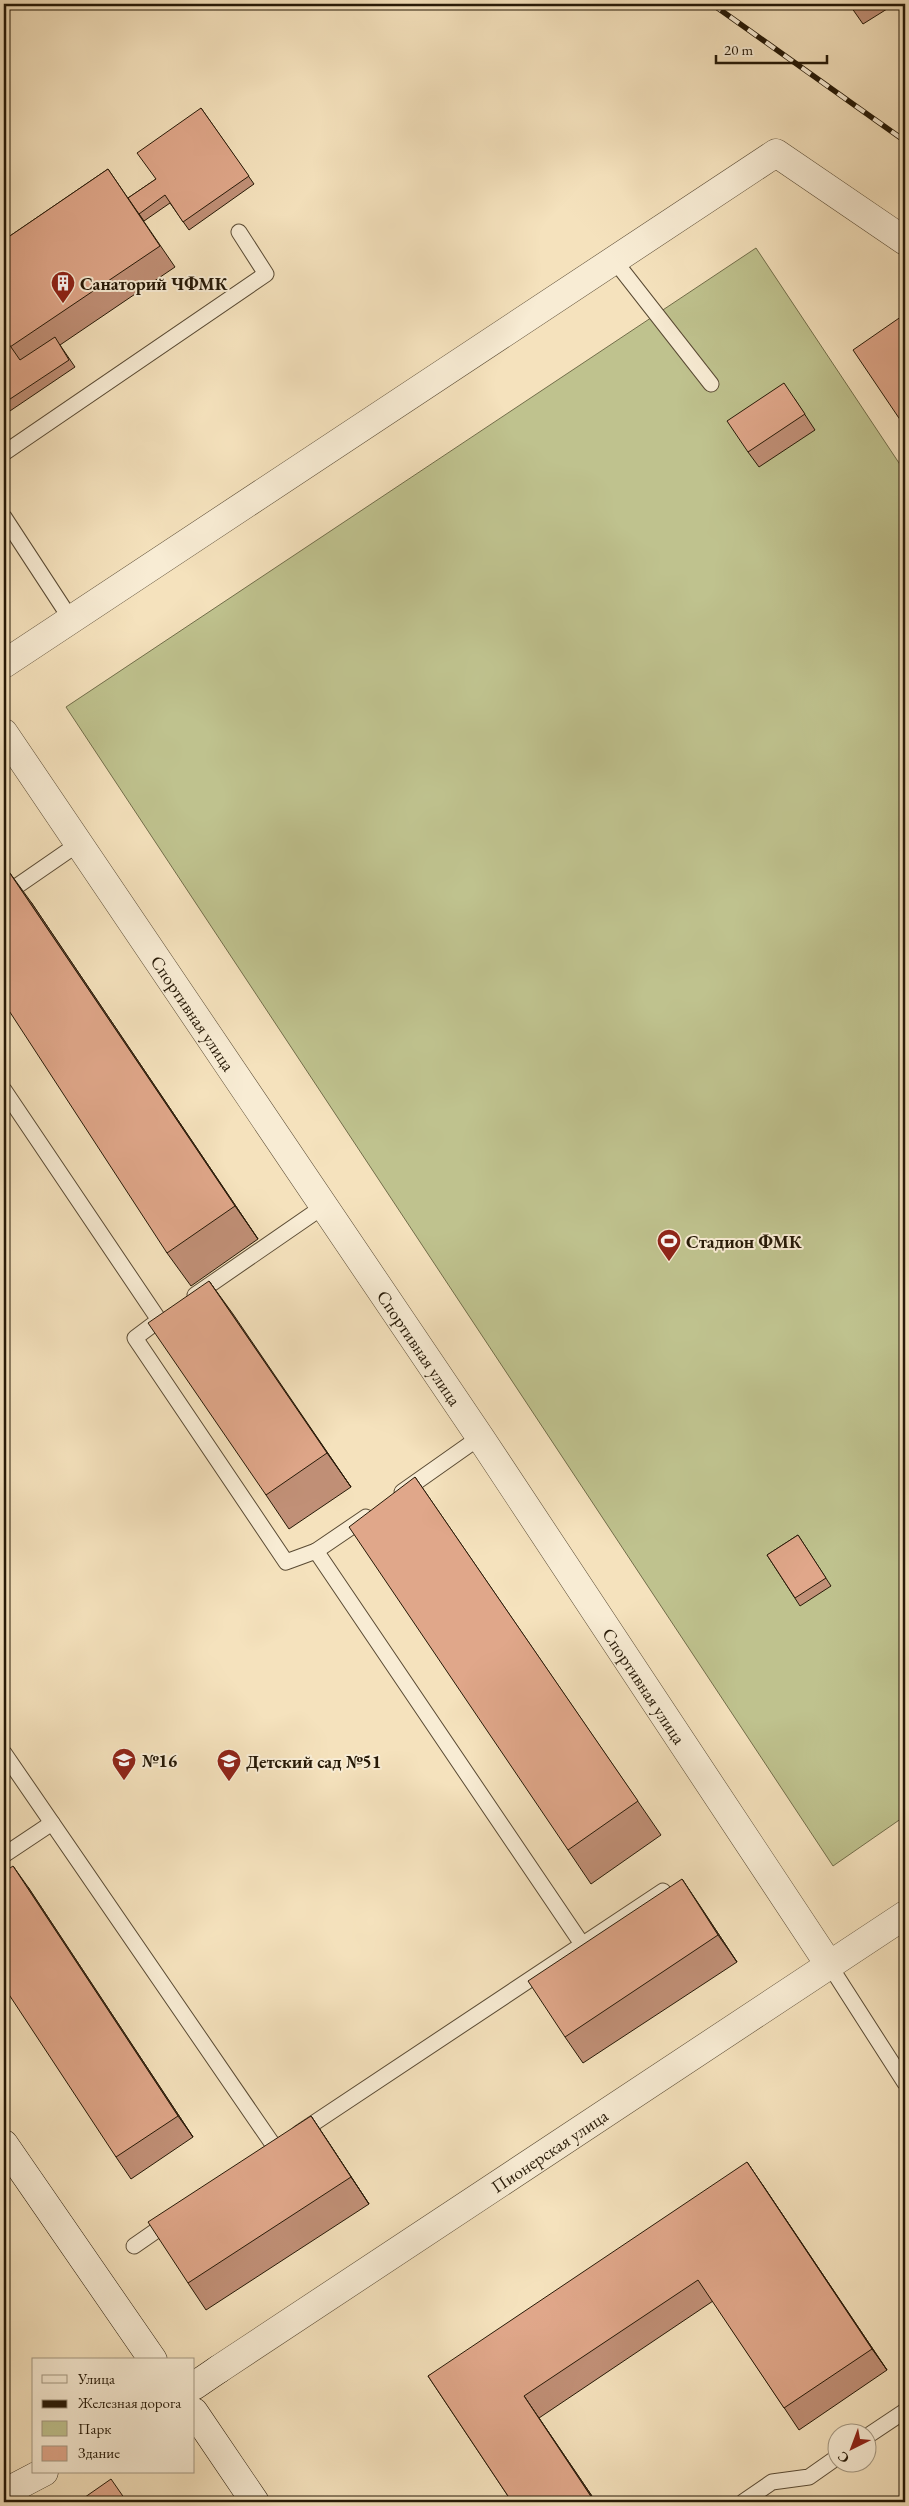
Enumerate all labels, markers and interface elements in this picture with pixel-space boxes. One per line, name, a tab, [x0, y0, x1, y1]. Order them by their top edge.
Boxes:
scale bar	[716, 32, 828, 64]
text: 20 m	[724, 40, 753, 59]
building icon: Санаторий ЧФМК	[50, 270, 76, 304]
place label: Санаторий ЧФМК	[80, 272, 228, 295]
street label: Спортивная улица	[146, 951, 241, 1076]
sports icon: Стадион ФМК	[656, 1228, 682, 1262]
place label: Стадион ФМК	[686, 1230, 802, 1253]
street label: Спортивная улица	[372, 1285, 467, 1411]
street label: Спортивная улица	[598, 1623, 692, 1749]
school or university icon: №16	[111, 1747, 137, 1781]
school or university icon: Детский сад №51	[216, 1748, 242, 1782]
place label: №16	[142, 1749, 178, 1772]
place label: Детский сад №51	[246, 1750, 381, 1773]
street label: Пионерская улица	[486, 2103, 613, 2197]
legend	[32, 2358, 195, 2474]
text: Улица	[77, 2369, 115, 2388]
text: Железная дорога	[77, 2393, 181, 2412]
text: Парк	[78, 2419, 111, 2438]
north arrow	[826, 2424, 876, 2474]
text: Здание	[78, 2443, 120, 2462]
text: С	[834, 2448, 853, 2468]

